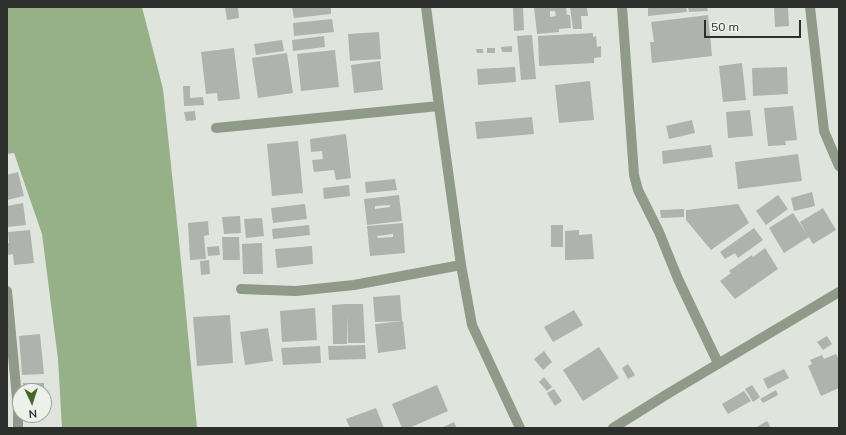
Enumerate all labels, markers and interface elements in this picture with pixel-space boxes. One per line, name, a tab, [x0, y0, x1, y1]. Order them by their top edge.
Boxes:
scale bar	[706, 12, 803, 38]
text: 50 m	[711, 19, 739, 34]
north arrow	[12, 383, 52, 423]
text: N	[28, 407, 37, 421]

